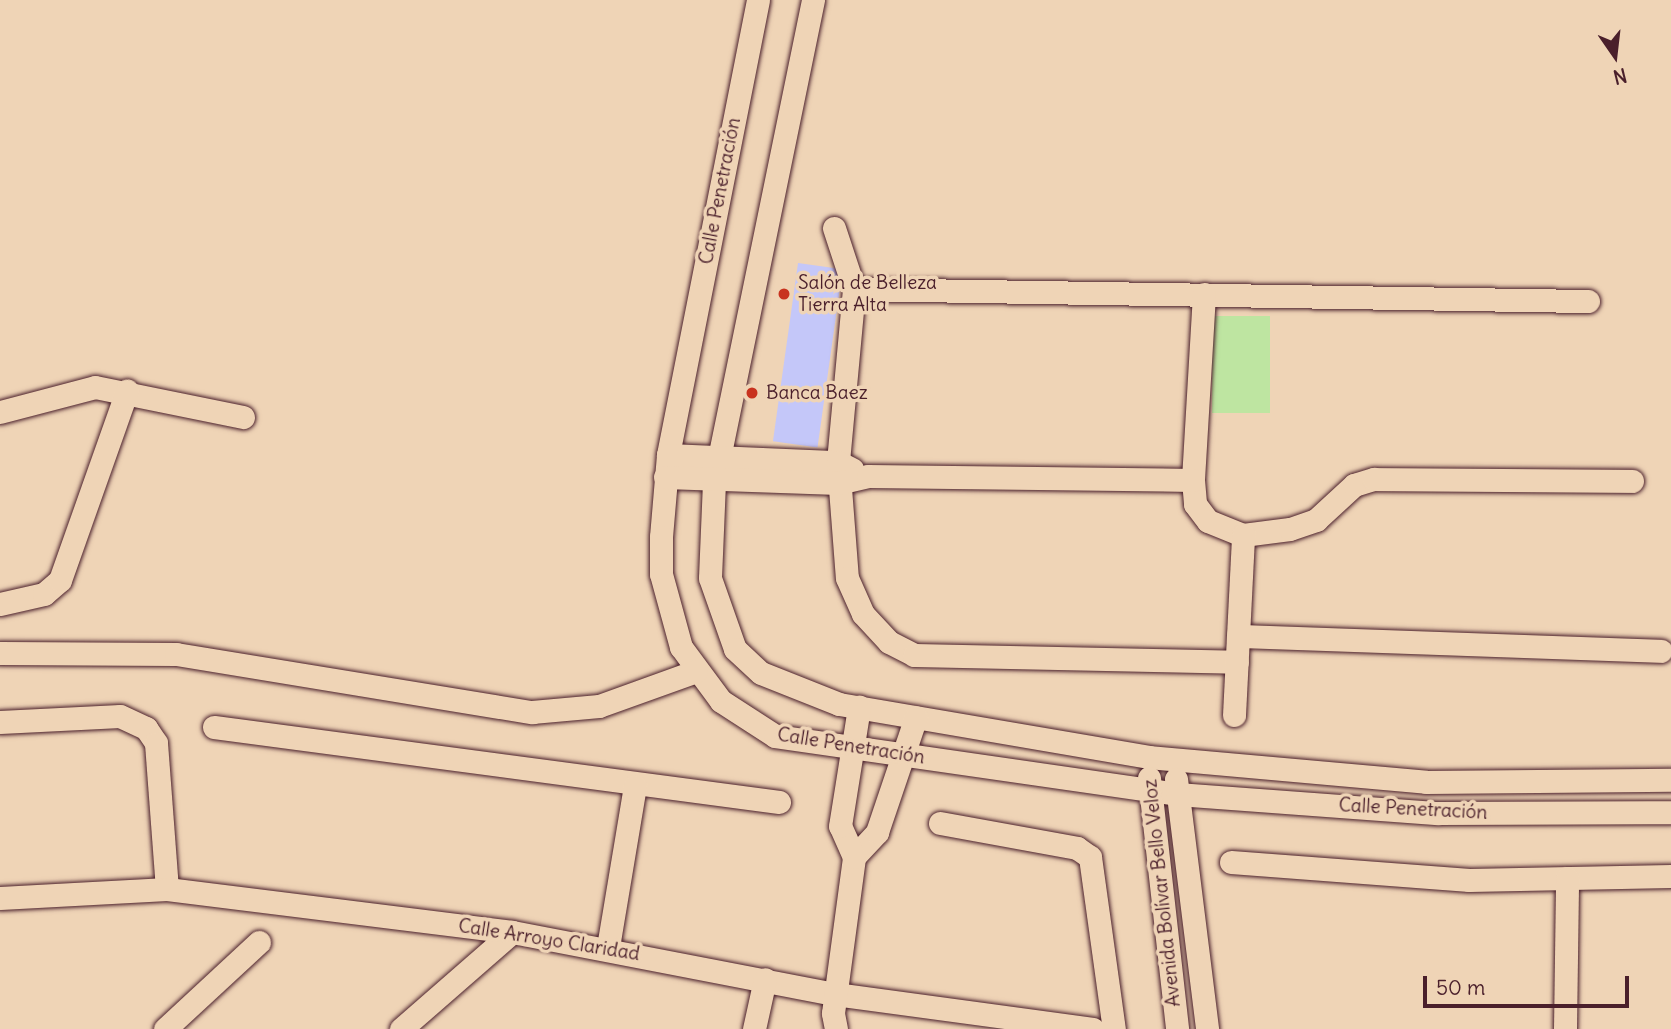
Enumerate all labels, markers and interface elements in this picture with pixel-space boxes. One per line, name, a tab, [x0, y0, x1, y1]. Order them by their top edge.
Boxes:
north arrow	[1580, 21, 1650, 91]
text: N	[1611, 63, 1629, 90]
street label: Calle Penetración	[695, 116, 745, 266]
place label: Salón de Belleza Tierra Alta	[798, 272, 937, 316]
marker: Salón de Belleza Tierra Alta	[776, 286, 792, 302]
place label: Banca Baez	[766, 382, 868, 404]
marker: Banca Baez	[744, 385, 760, 401]
street label: Calle Penetración	[776, 723, 926, 769]
street label: Avenida Bolívar Bello Veloz	[1139, 778, 1185, 1008]
street label: Calle Penetración	[1338, 794, 1488, 824]
street label: Calle Arroyo Claridad	[457, 914, 641, 966]
scale bar	[1426, 962, 1632, 1006]
text: 50 m	[1436, 974, 1485, 1001]

